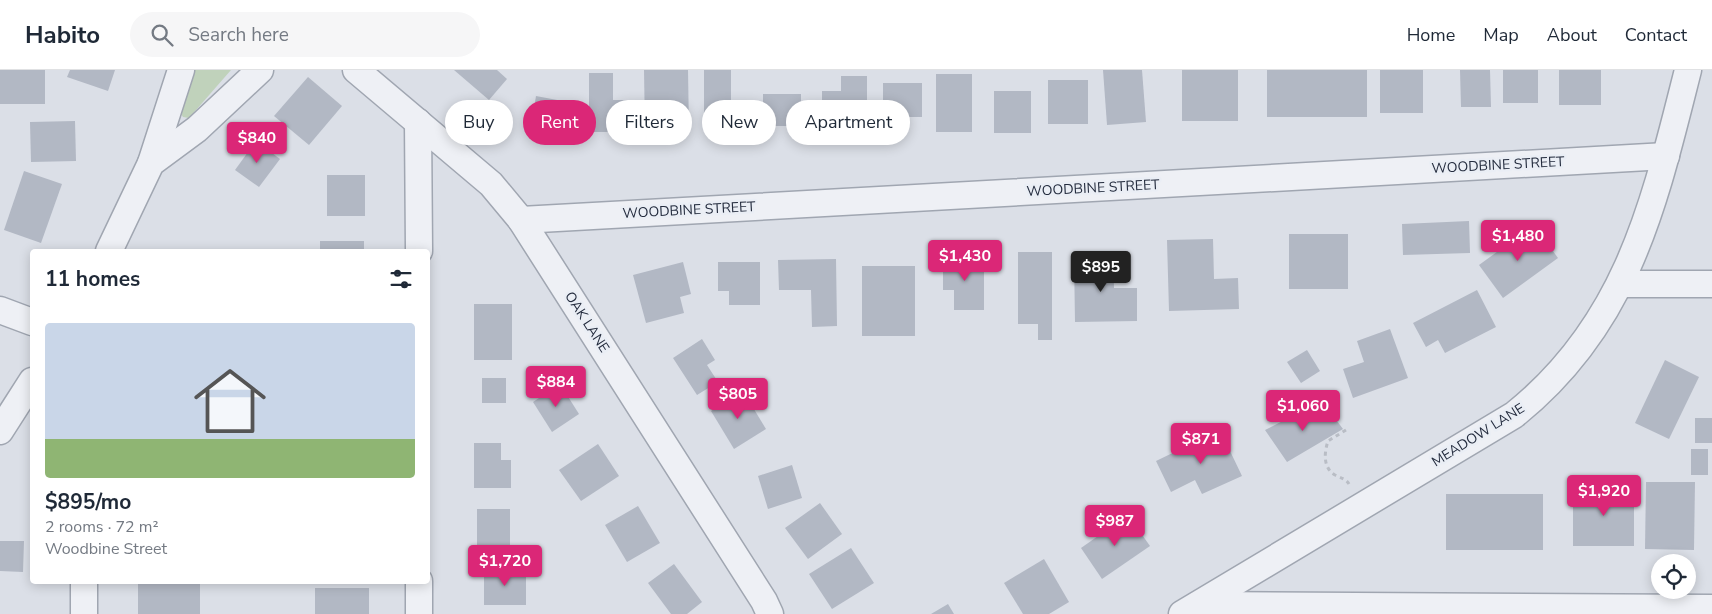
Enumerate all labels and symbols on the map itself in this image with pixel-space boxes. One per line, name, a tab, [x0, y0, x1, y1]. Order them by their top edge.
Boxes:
pin: $840	[227, 122, 287, 164]
street label: WOODBINE STREET	[1431, 152, 1565, 178]
street label: WOODBINE STREET	[1026, 175, 1160, 201]
street label: WOODBINE STREET	[622, 197, 756, 223]
pin: $1,480	[1477, 220, 1559, 262]
pin: $1,430	[924, 240, 1006, 282]
pin: $895	[1071, 250, 1131, 293]
street label: OAK LANE	[560, 288, 614, 356]
pin: $884	[526, 366, 586, 408]
pin: $805	[708, 378, 768, 420]
pin: $1,060	[1262, 390, 1344, 432]
street label: MEADOW LANE	[1428, 399, 1528, 471]
pin: $871	[1171, 422, 1231, 465]
pin: $1,920	[1563, 474, 1645, 517]
pin: $987	[1085, 504, 1145, 547]
pin: $1,720	[464, 544, 546, 587]

